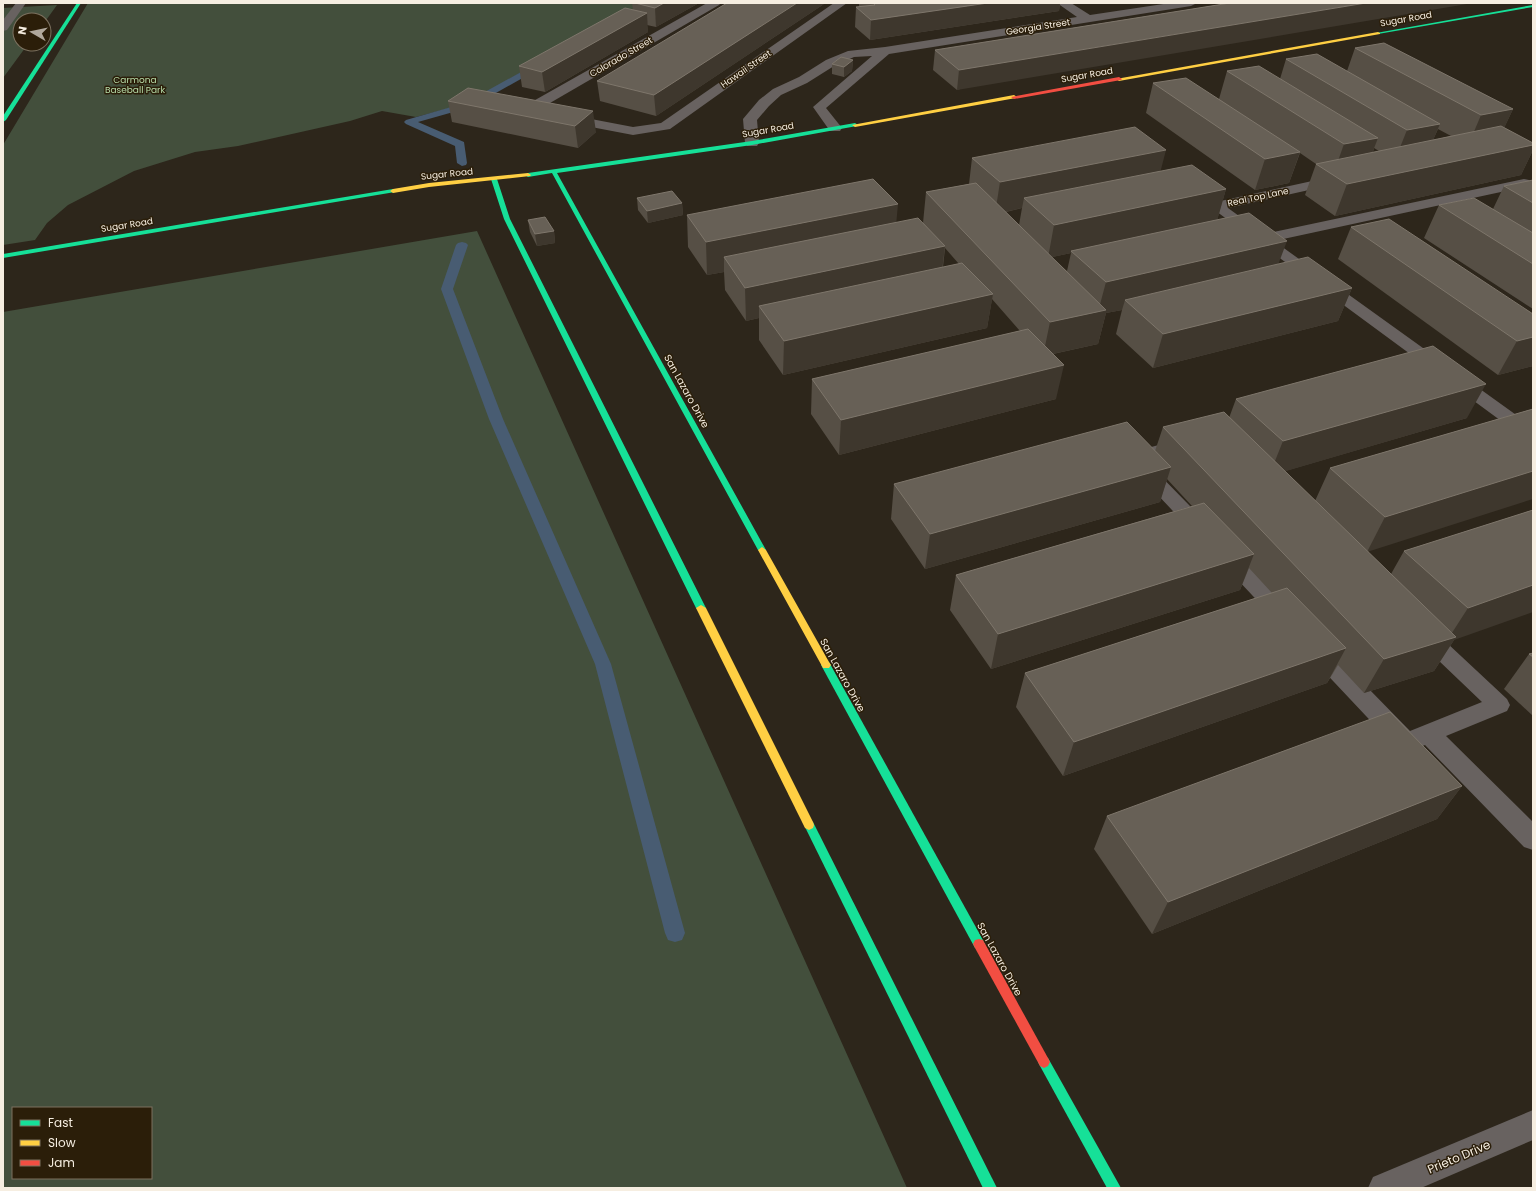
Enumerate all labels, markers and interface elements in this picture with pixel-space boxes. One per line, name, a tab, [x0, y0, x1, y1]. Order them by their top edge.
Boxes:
street label: Sugar Road	[1379, 9, 1433, 29]
north arrow	[12, 12, 52, 52]
street label: Georgia Street	[1005, 16, 1071, 38]
text: N	[14, 25, 31, 36]
street label: Colorado Street	[587, 34, 655, 80]
street label: Hawaii Street	[718, 47, 774, 91]
street label: Sugar Road	[1060, 65, 1114, 85]
park label: Carmona Baseball Park	[105, 74, 165, 96]
street label: Sugar Road	[741, 120, 795, 140]
street label: Sugar Road	[420, 165, 474, 183]
street label: Real Top Lane	[1226, 185, 1290, 209]
street label: Sugar Road	[100, 215, 154, 235]
street label: San Lazaro Drive	[660, 352, 713, 431]
street label: San Lazaro Drive	[816, 636, 869, 715]
street label: San Lazaro Drive	[973, 920, 1026, 999]
legend	[12, 1107, 152, 1179]
text: Fast	[48, 1114, 73, 1131]
text: Slow	[48, 1134, 76, 1151]
street label: Prieto Drive	[1425, 1136, 1493, 1177]
text: Jam	[48, 1154, 75, 1171]

